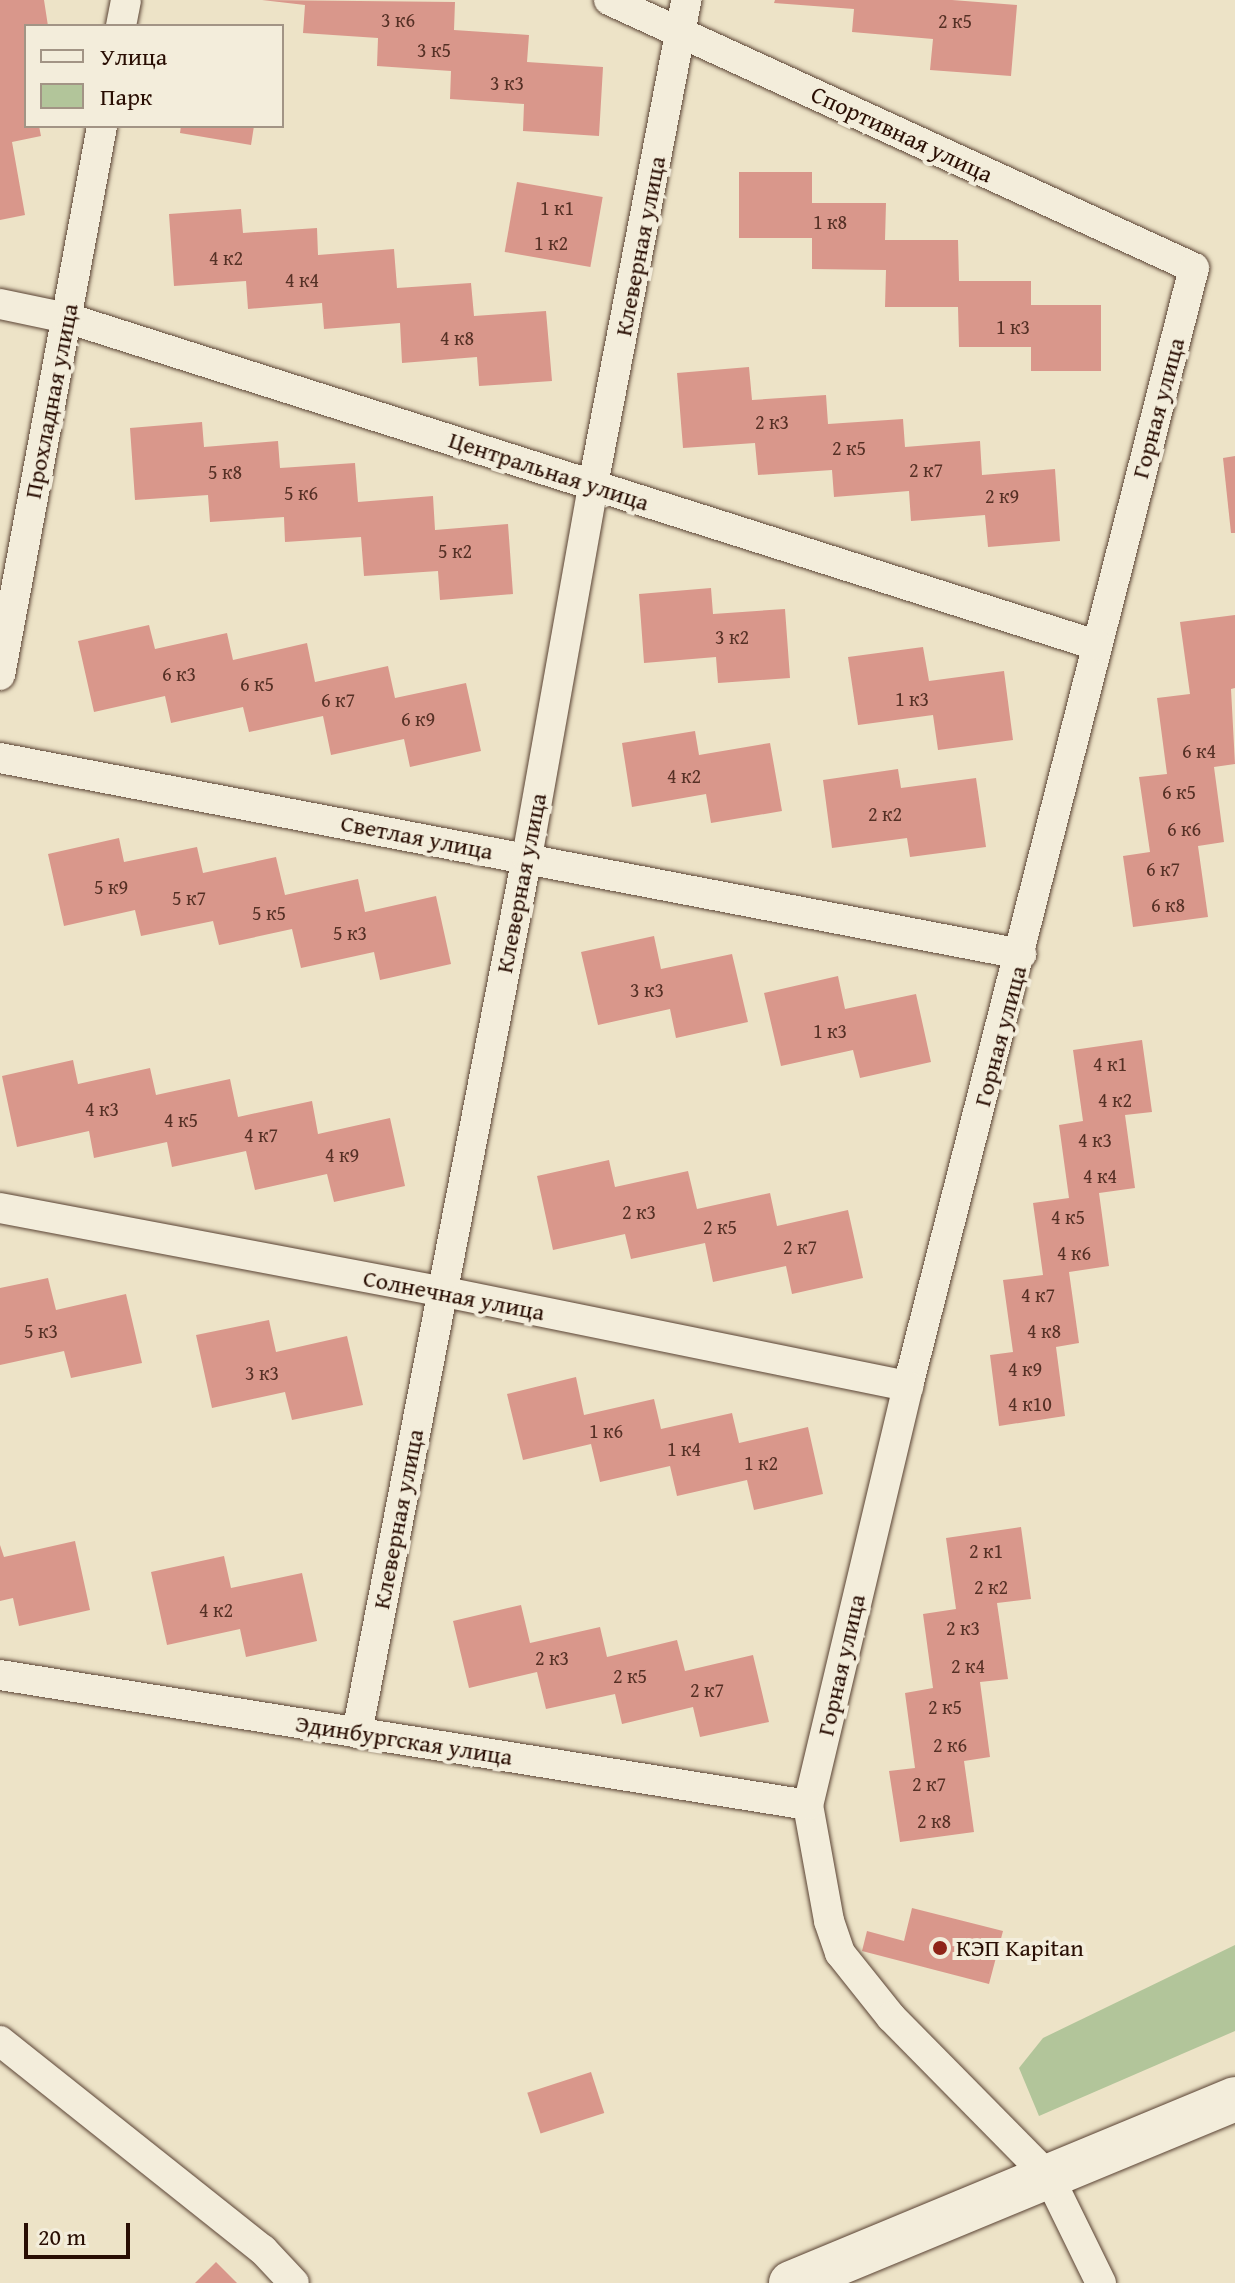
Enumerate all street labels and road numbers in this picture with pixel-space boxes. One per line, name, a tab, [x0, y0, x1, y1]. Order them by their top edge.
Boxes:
street label: Спортивная улица	[807, 79, 997, 189]
street label: Клеверная улица	[608, 154, 672, 338]
street label: Прохладная улица	[18, 301, 84, 501]
street label: Горная улица	[1125, 335, 1191, 481]
street label: Центральная улица	[445, 425, 653, 517]
street label: Клеверная улица	[489, 791, 553, 975]
street label: Светлая улица	[338, 808, 496, 866]
street label: Горная улица	[967, 963, 1033, 1109]
street label: Солнечная улица	[361, 1263, 547, 1327]
street label: Клеверная улица	[366, 1427, 430, 1611]
street label: Горная улица	[811, 1591, 871, 1739]
street label: Эдинбургская улица	[293, 1709, 515, 1771]

